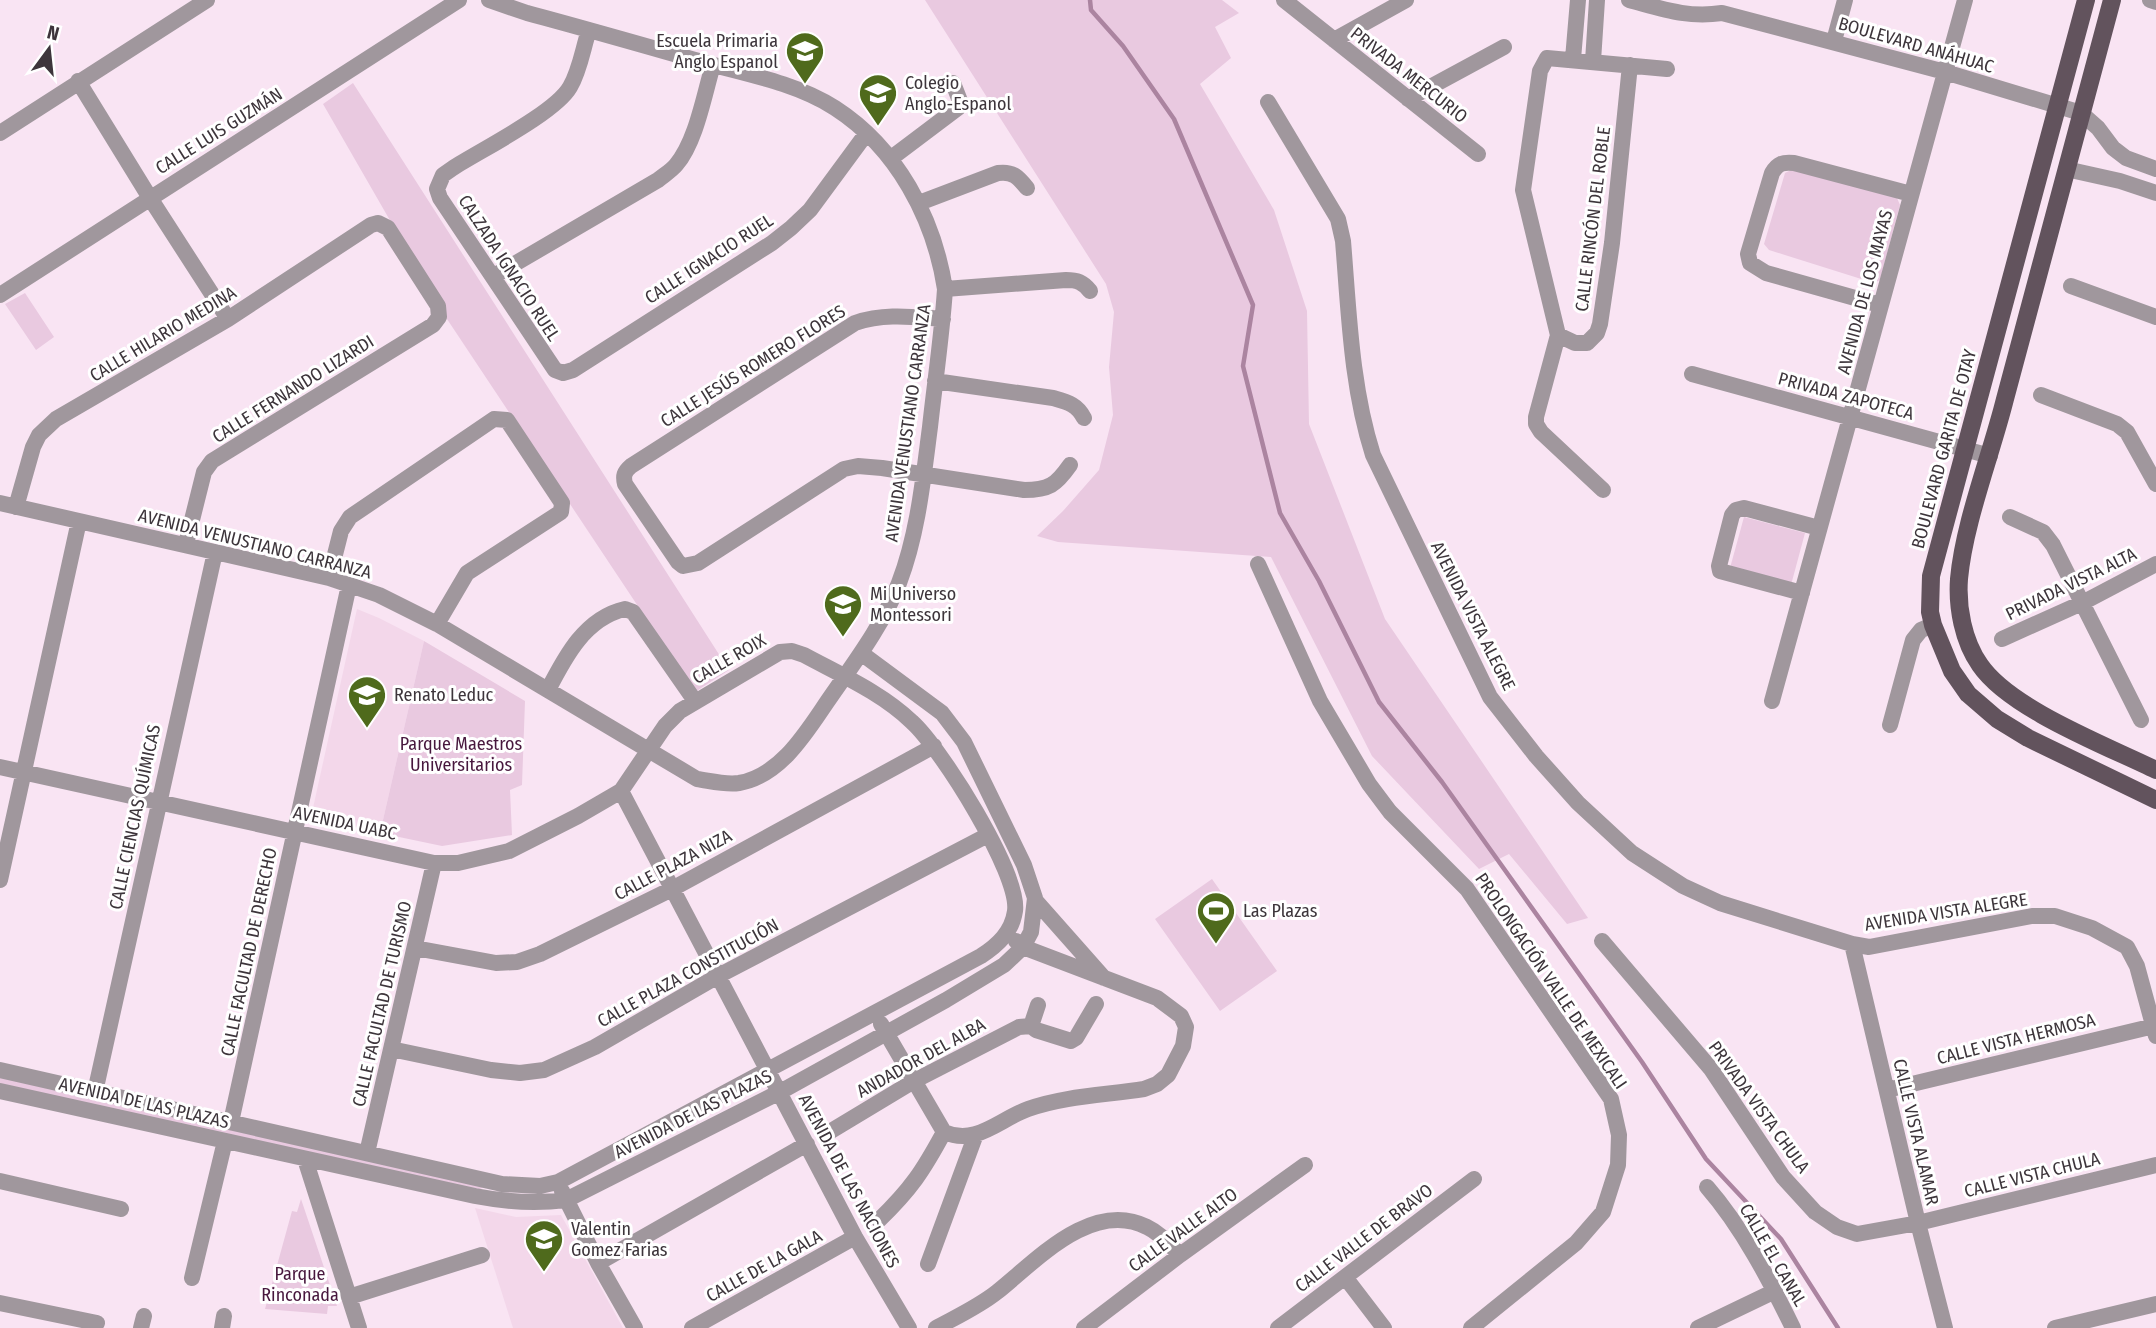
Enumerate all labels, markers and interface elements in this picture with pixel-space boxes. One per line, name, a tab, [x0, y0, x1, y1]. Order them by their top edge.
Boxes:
street label: BOULEVARD ANÁHUAC	[1836, 11, 1997, 78]
north arrow	[14, 14, 84, 84]
text: N	[45, 20, 62, 46]
street label: PRIVADA MERCURIO	[1346, 22, 1472, 128]
place label: Escuela Primaria Anglo Espanol	[656, 30, 778, 73]
school or university icon: Escuela Primaria Anglo Espanol	[784, 30, 826, 85]
school or university icon: Colegio Anglo-Espanol	[857, 72, 899, 127]
place label: Colegio Anglo-Espanol	[905, 72, 1011, 115]
street label: CALLE LUIS GUZMÁN	[151, 82, 287, 179]
street label: CALLE RINCÓN DEL ROBLE	[1571, 125, 1615, 313]
street label: CALZADA IGNACIO RUEL	[454, 191, 564, 345]
street label: AVENIDA DE LOS MAYAS	[1832, 207, 1898, 376]
street label: CALLE IGNACIO RUEL	[641, 209, 777, 309]
street label: CALLE HILARIO MEDINA	[86, 281, 241, 386]
street label: CALLE JESÚS ROMERO FLORES	[656, 299, 849, 432]
street label: AVENIDA VENUSTIANO CARRANZA	[880, 302, 936, 543]
street label: CALLE FERNANDO LIZARDI	[208, 330, 378, 448]
street label: BOULEVARD GARITA DE OTAY	[1907, 347, 1981, 551]
street label: PRIVADA ZAPOTECA	[1776, 367, 1917, 425]
street label: AVENIDA VENUSTIANO CARRANZA	[136, 504, 374, 584]
street label: AVENIDA VISTA ALEGRE	[1426, 538, 1520, 694]
street label: PRIVADA VISTA ALTA	[2002, 543, 2140, 625]
school or university icon: Mi Universo Montessori	[822, 583, 864, 638]
place label: Mi Universo Montessori	[870, 583, 956, 626]
street label: CALLE ROIX	[688, 629, 770, 689]
school or university icon: Renato Leduc	[346, 674, 388, 729]
place label: Renato Leduc	[394, 684, 494, 706]
street label: CALLE CIENCIAS QUÍMICAS	[104, 722, 165, 912]
park label: Parque Maestros Universitarios	[400, 733, 522, 776]
street label: AVENIDA UABC	[291, 801, 399, 845]
street label: CALLE PLAZA NIZA	[610, 825, 736, 905]
street label: CALLE FACULTAD DE DERECHO	[216, 846, 282, 1058]
street label: PROLONGACIÓN VALLE DE MEXICALI	[1470, 869, 1632, 1093]
street label: AVENIDA VISTA ALEGRE	[1863, 888, 2029, 936]
sports icon: Las Plazas	[1195, 890, 1237, 945]
street label: CALLE FACULTAD DE TURISMO	[348, 899, 416, 1109]
place label: Las Plazas	[1243, 900, 1318, 922]
street label: CALLE PLAZA CONSTITUCIÓN	[594, 914, 782, 1032]
street label: CALLE VISTA HERMOSA	[1935, 1009, 2098, 1069]
street label: ANDADOR DEL ALBA	[853, 1013, 990, 1102]
street label: PRIVADA VISTA CHULA	[1704, 1037, 1815, 1178]
street label: CALLE VISTA ALAMAR	[1888, 1057, 1944, 1208]
street label: AVENIDA DE LAS PLAZAS	[611, 1065, 776, 1163]
street label: AVENIDA DE LAS PLAZAS	[57, 1073, 231, 1133]
street label: AVENIDA DE LAS NACIONES	[794, 1090, 904, 1272]
street label: CALLE VISTA CHULA	[1962, 1147, 2103, 1202]
street label: CALLE VALLE DE BRAVO	[1291, 1179, 1437, 1297]
street label: CALLE VALLE ALTO	[1124, 1183, 1242, 1277]
street label: CALLE EL CANAL	[1735, 1200, 1811, 1310]
school or university icon: Valentin Gomez Farias	[523, 1218, 565, 1273]
place label: Valentin Gomez Farias	[571, 1218, 668, 1261]
street label: CALLE DE LA GALA	[702, 1225, 826, 1307]
park label: Parque Rinconada	[261, 1263, 339, 1306]

